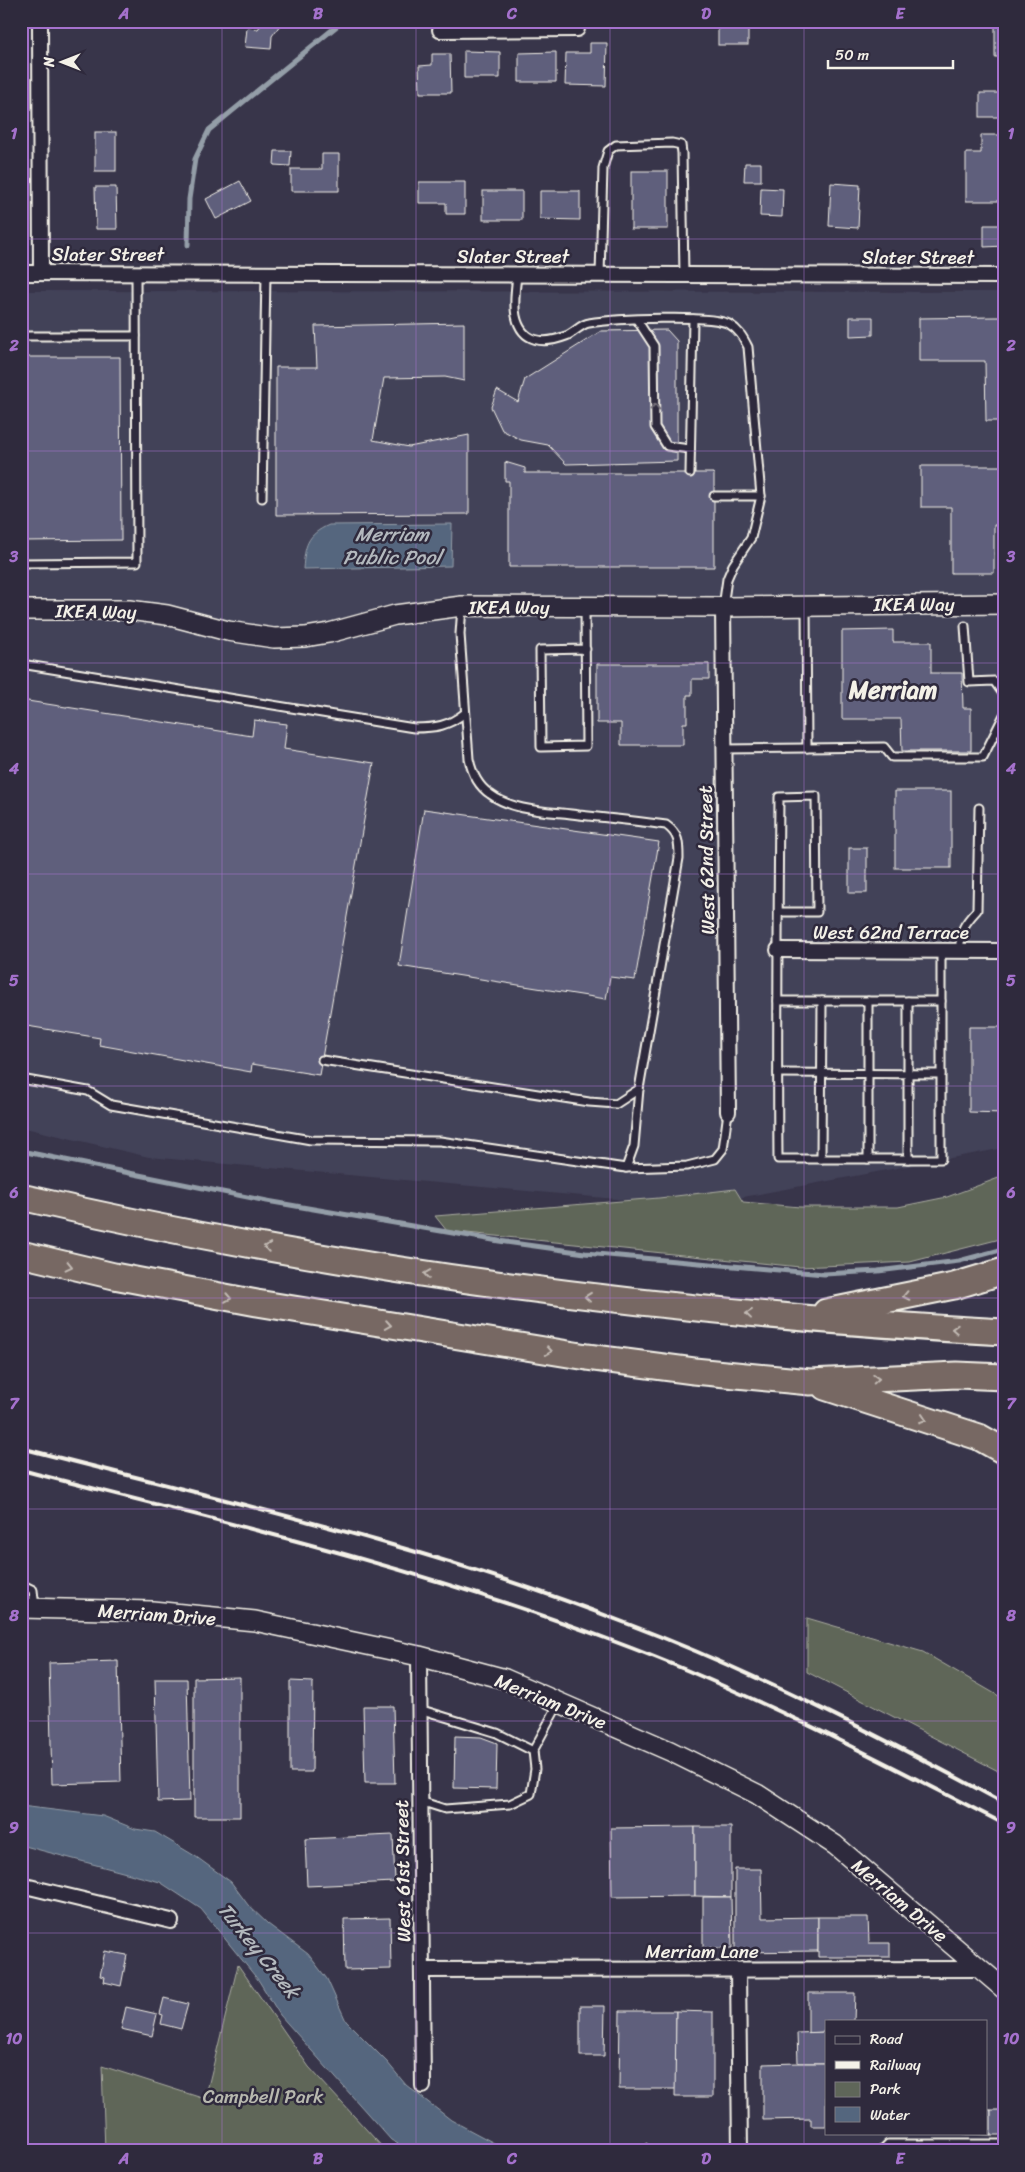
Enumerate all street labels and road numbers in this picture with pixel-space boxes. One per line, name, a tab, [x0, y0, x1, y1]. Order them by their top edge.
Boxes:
street label: Slater Street	[52, 238, 165, 271]
street label: Slater Street	[457, 240, 570, 273]
street label: Slater Street	[862, 241, 975, 274]
street label: IKEA Way	[872, 588, 955, 621]
street label: IKEA Way	[467, 591, 550, 624]
street label: IKEA Way	[54, 594, 137, 629]
street label: West 62nd Street	[689, 785, 724, 935]
street label: West 62nd Terrace	[813, 916, 969, 949]
street label: Merriam Drive	[97, 1594, 217, 1635]
street label: Merriam Drive	[490, 1664, 612, 1739]
street label: West 61st Street	[385, 1800, 420, 1942]
street label: Merriam Drive	[844, 1850, 956, 1951]
street label: Merriam Lane	[645, 1935, 759, 1968]

